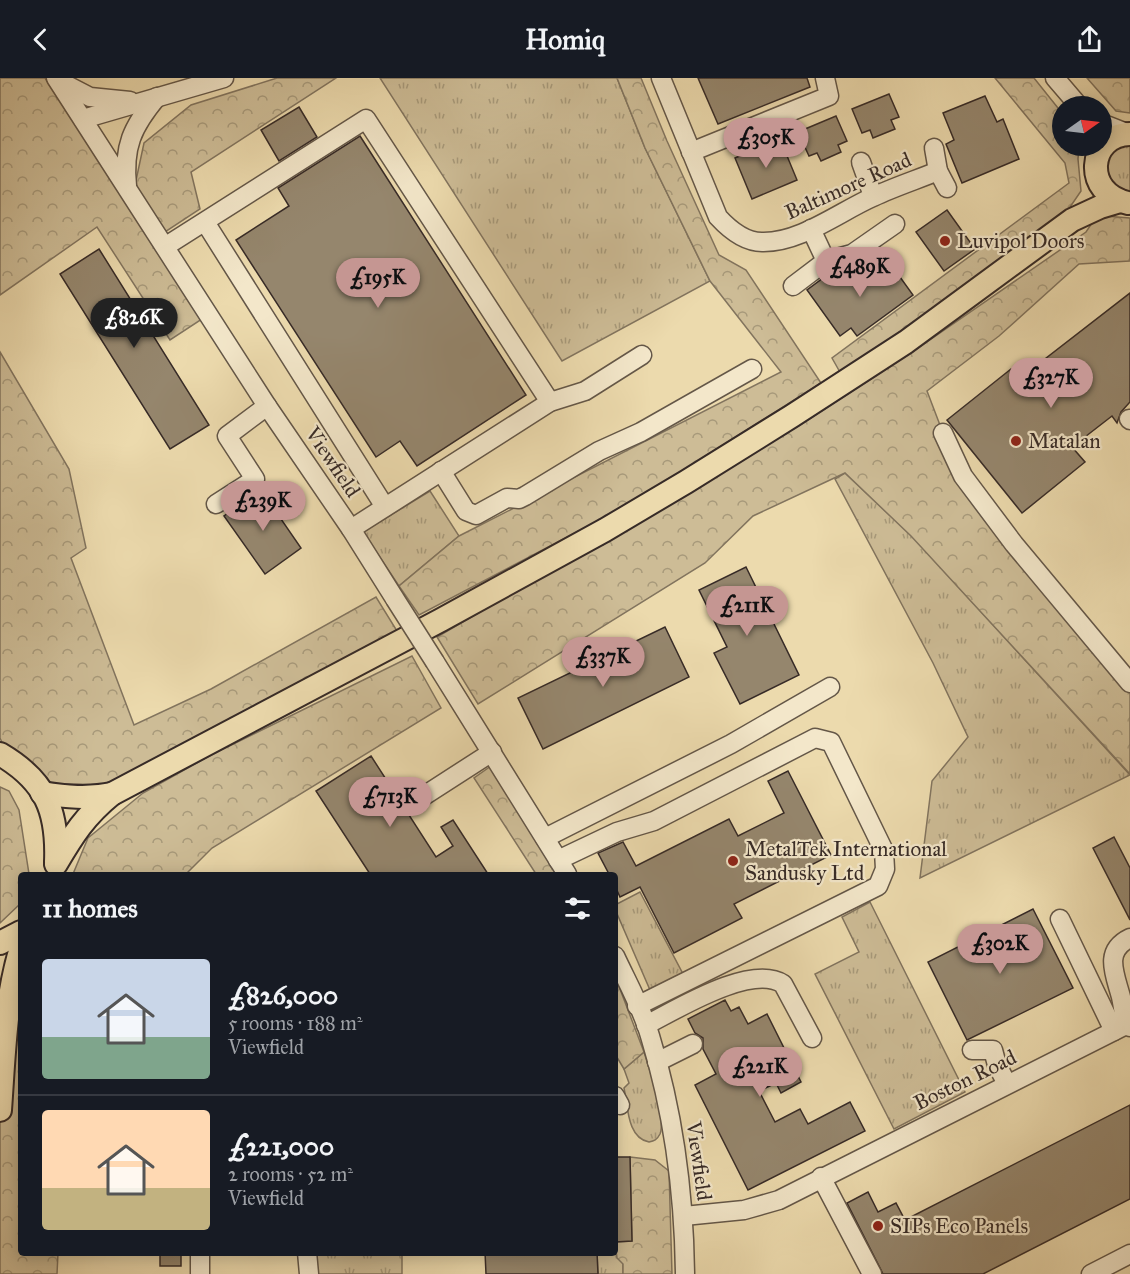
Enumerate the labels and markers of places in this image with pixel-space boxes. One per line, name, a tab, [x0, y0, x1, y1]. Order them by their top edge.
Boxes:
pin: £305K	[724, 118, 808, 169]
place label: Luvipol Doors	[957, 228, 1084, 254]
marker: Luvipol Doors	[938, 234, 952, 248]
pin: £489K	[818, 247, 902, 298]
pin: £195K	[336, 258, 420, 309]
pin: £826K	[92, 298, 176, 349]
pin: £327K	[1009, 358, 1093, 409]
place label: Matalan	[1028, 428, 1101, 454]
marker: Matalan	[1009, 434, 1023, 448]
pin: £239K	[221, 481, 305, 532]
pin: £211K	[705, 586, 789, 637]
pin: £337K	[561, 637, 645, 688]
pin: £713K	[348, 777, 432, 828]
place label: MetalTek International Sandusky Ltd	[745, 836, 947, 886]
marker: MetalTek International Sandusky Ltd	[726, 854, 740, 868]
pin: £302K	[958, 924, 1042, 975]
pin: £221K	[718, 1047, 802, 1098]
place label: SIPs Eco Panels	[890, 1213, 1028, 1239]
marker: SIPs Eco Panels	[871, 1219, 885, 1233]

